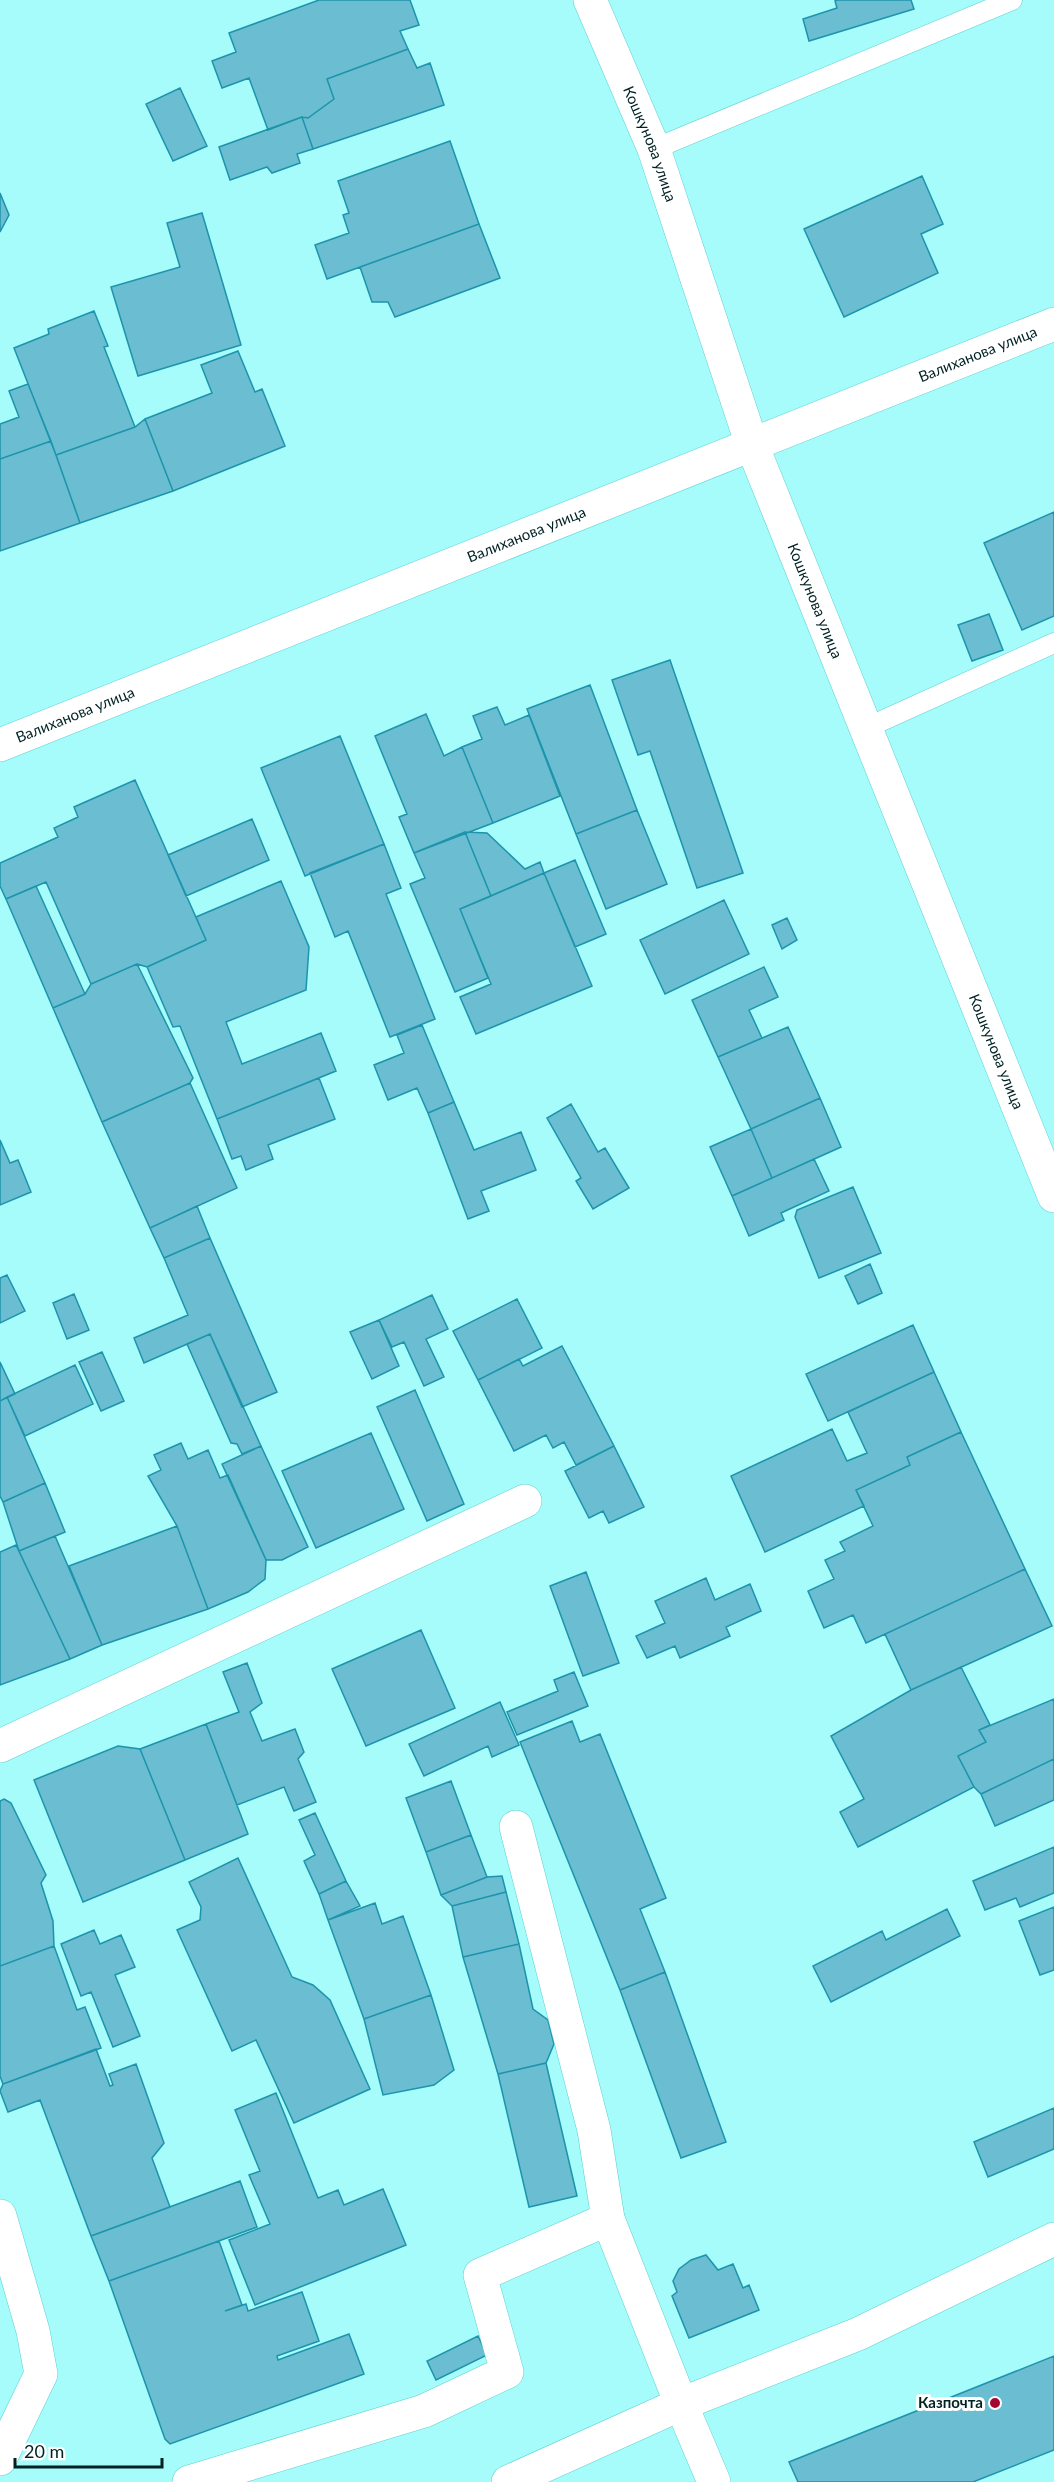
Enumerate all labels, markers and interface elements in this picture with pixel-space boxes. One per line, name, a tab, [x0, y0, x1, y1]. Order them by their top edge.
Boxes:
street label: Кошкунова улица	[620, 83, 681, 204]
street label: Валиханова улица	[916, 322, 1039, 385]
street label: Валиханова улица	[464, 502, 588, 566]
street label: Кошкунова улица	[784, 540, 847, 661]
street label: Валиханова улица	[13, 682, 137, 746]
street label: Кошкунова улица	[966, 991, 1028, 1112]
place label: Казпочта	[918, 2393, 983, 2411]
marker: Казпочта	[988, 2396, 1002, 2410]
scale bar	[15, 2431, 162, 2469]
text: 20 m	[24, 2440, 64, 2462]

